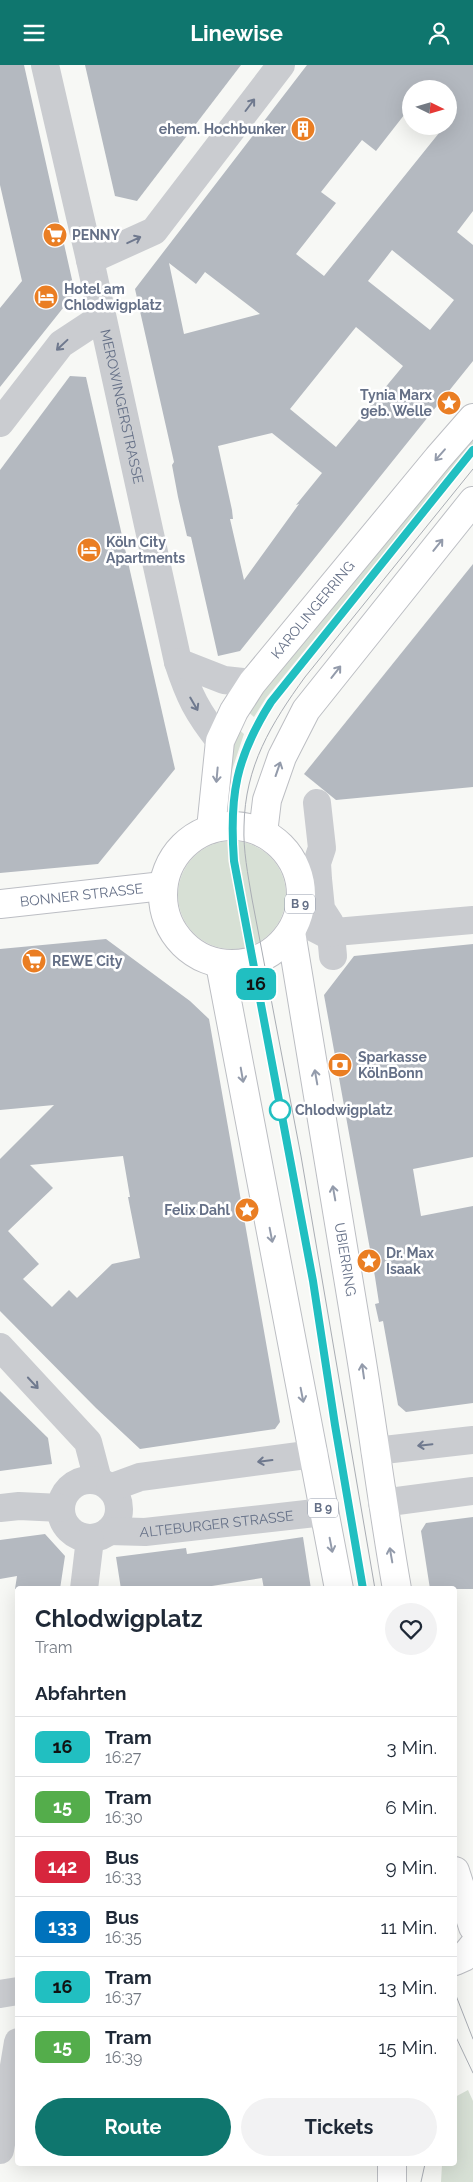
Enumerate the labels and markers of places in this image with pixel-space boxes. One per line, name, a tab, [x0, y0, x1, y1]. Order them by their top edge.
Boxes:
building icon: ehem. Hochbunker	[290, 116, 316, 142]
place label: ehem. Hochbunker	[159, 121, 287, 137]
supermarket icon: PENNY	[42, 222, 68, 248]
place label: PENNY	[72, 227, 120, 243]
place label: Hotel am Chlodwigplatz	[64, 281, 162, 313]
hotel icon: Hotel am Chlodwigplatz	[33, 284, 59, 310]
place label: Tynia Marx geb. Welle	[360, 387, 433, 419]
place icon: Tynia Marx geb. Welle	[436, 390, 462, 416]
place label: Köln City Apartments	[106, 534, 185, 566]
hotel icon: Köln City Apartments	[76, 537, 102, 563]
supermarket icon: REWE City	[21, 948, 47, 974]
place label: REWE City	[52, 953, 123, 969]
place label: Sparkasse KölnBonn	[358, 1049, 427, 1081]
bank icon: Sparkasse KölnBonn	[327, 1052, 353, 1078]
marker: Chlodwigplatz	[269, 1099, 291, 1121]
place label: Chlodwigplatz	[295, 1102, 393, 1118]
place icon: Felix Dahl	[234, 1197, 260, 1223]
place label: Felix Dahl	[164, 1202, 231, 1218]
place label: Dr. Max Isaak	[386, 1245, 435, 1277]
place icon: Dr. Max Isaak	[356, 1248, 382, 1274]

